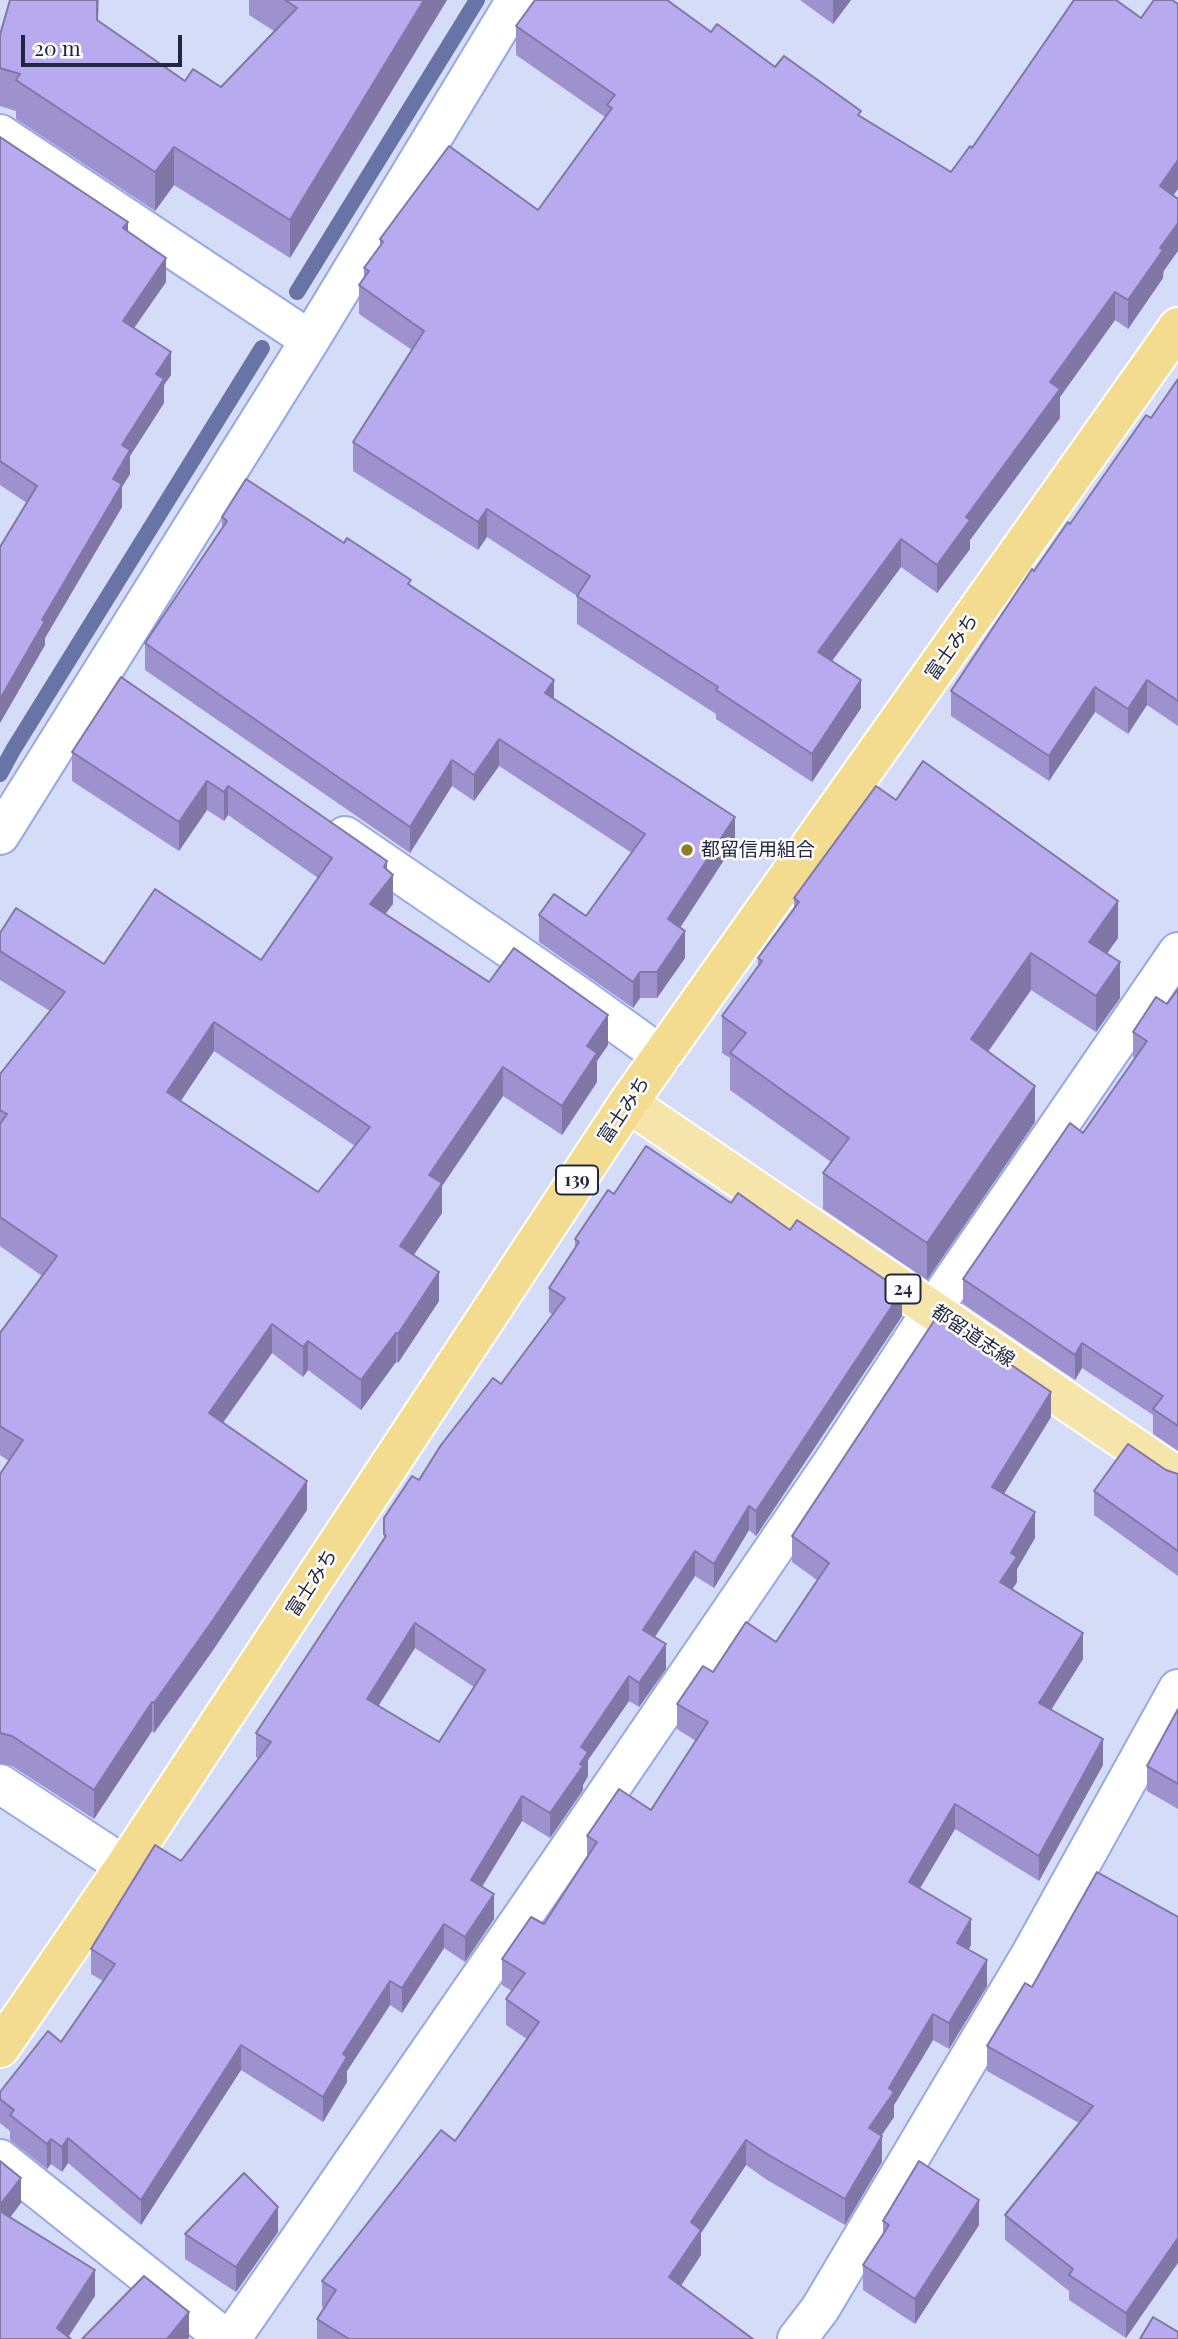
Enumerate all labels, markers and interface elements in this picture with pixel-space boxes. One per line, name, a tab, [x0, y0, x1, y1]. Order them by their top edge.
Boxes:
scale bar	[24, 21, 186, 65]
text: 20 m	[34, 33, 81, 61]
street label: 富士みち	[921, 609, 983, 685]
place label: 都留信用組合	[701, 839, 815, 861]
marker: 都留信用組合	[679, 842, 695, 858]
street label: 富士みち	[593, 1072, 655, 1148]
road number: 139	[556, 1166, 598, 1195]
road number: 24	[886, 1274, 920, 1304]
street label: 都留道志線	[927, 1300, 1019, 1372]
street label: 富士みち	[282, 1545, 342, 1621]

